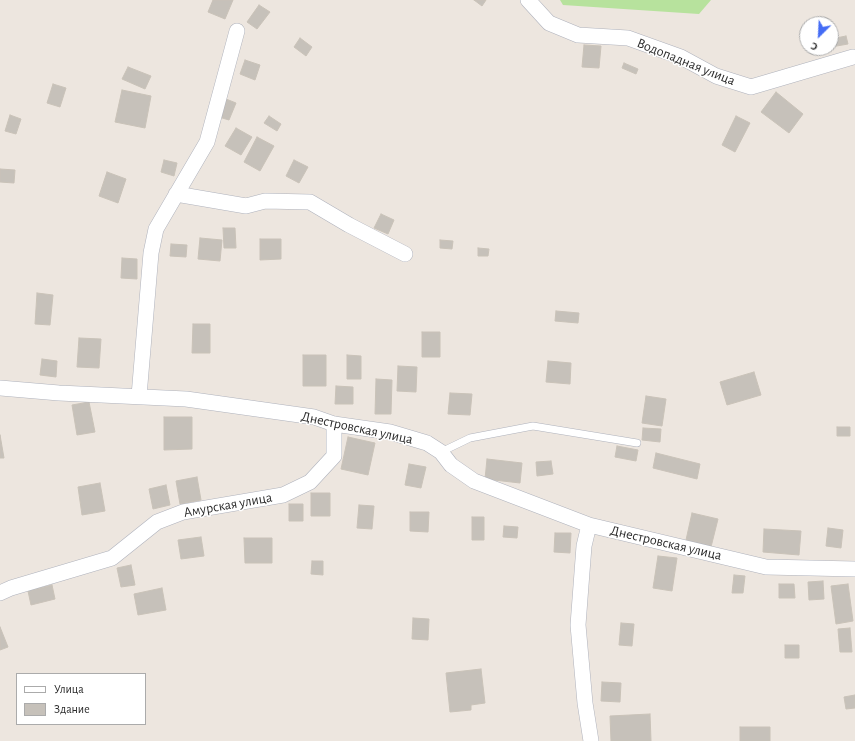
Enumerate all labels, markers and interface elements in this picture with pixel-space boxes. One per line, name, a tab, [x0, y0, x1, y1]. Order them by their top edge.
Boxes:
north arrow	[799, 16, 839, 56]
street label: Водопадная улица	[634, 35, 738, 89]
text: С	[809, 40, 819, 53]
street label: Днестровская улица	[300, 408, 414, 448]
street label: Амурская улица	[182, 489, 274, 521]
street label: Днестровская улица	[609, 522, 723, 564]
legend	[16, 673, 146, 725]
text: Улица	[54, 683, 84, 695]
text: Здание	[54, 703, 90, 715]

